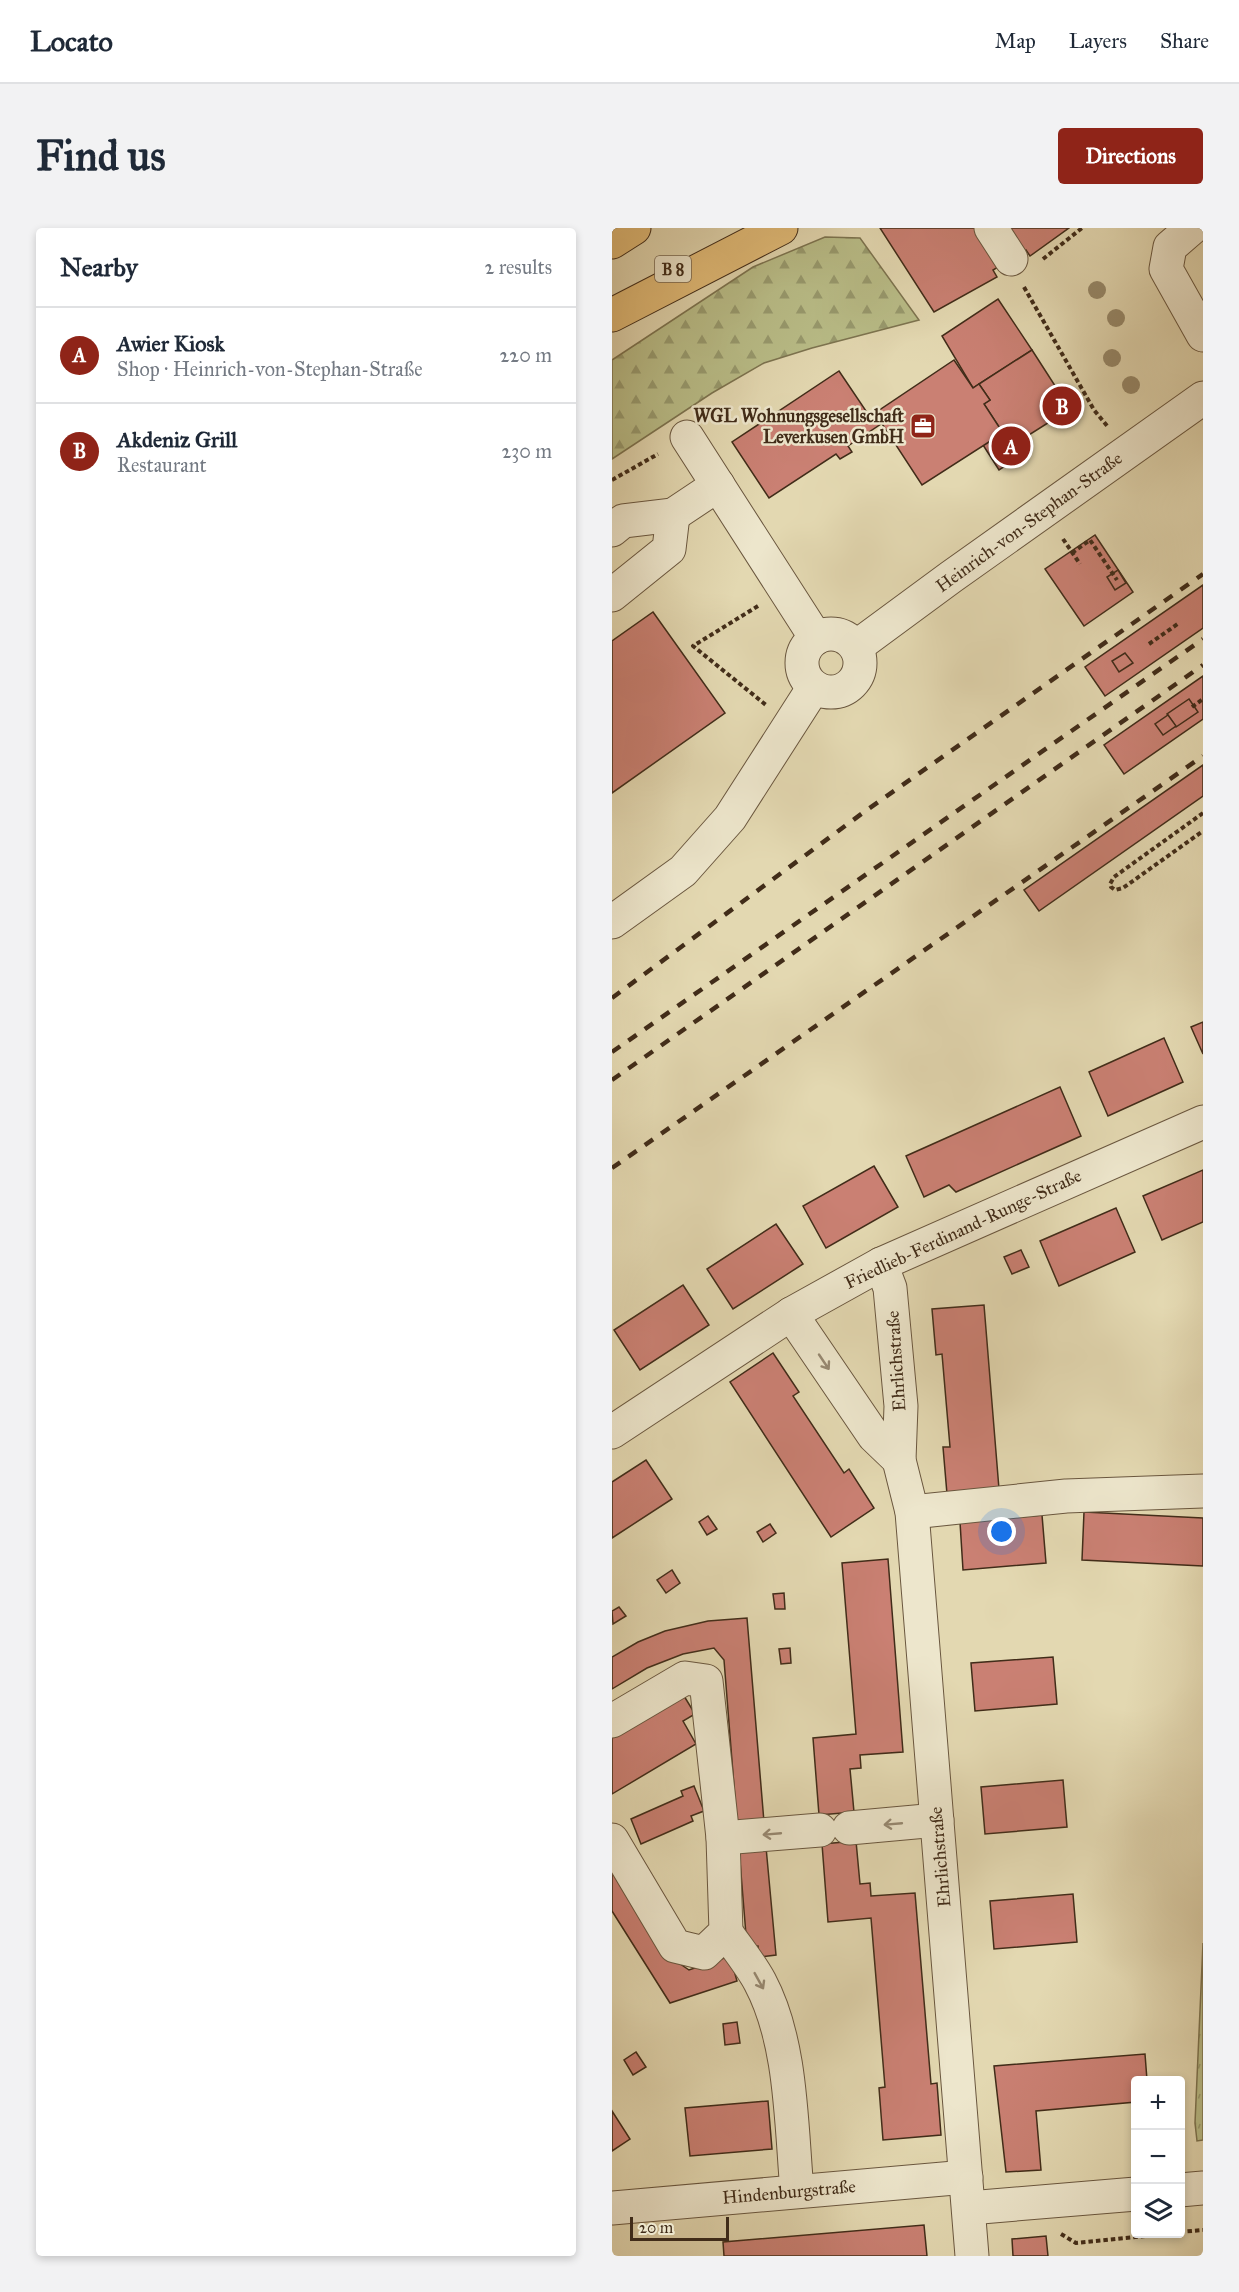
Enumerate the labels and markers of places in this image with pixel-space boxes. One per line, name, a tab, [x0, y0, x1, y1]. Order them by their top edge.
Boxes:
pin: B	[1042, 384, 1082, 429]
place label: WGL Wohnungsgesellschaft Leverkusen GmbH	[693, 405, 905, 448]
office icon: WGL Wohnungsgesellschaft Leverkusen GmbH	[908, 411, 938, 441]
pin: A	[992, 424, 1030, 468]

